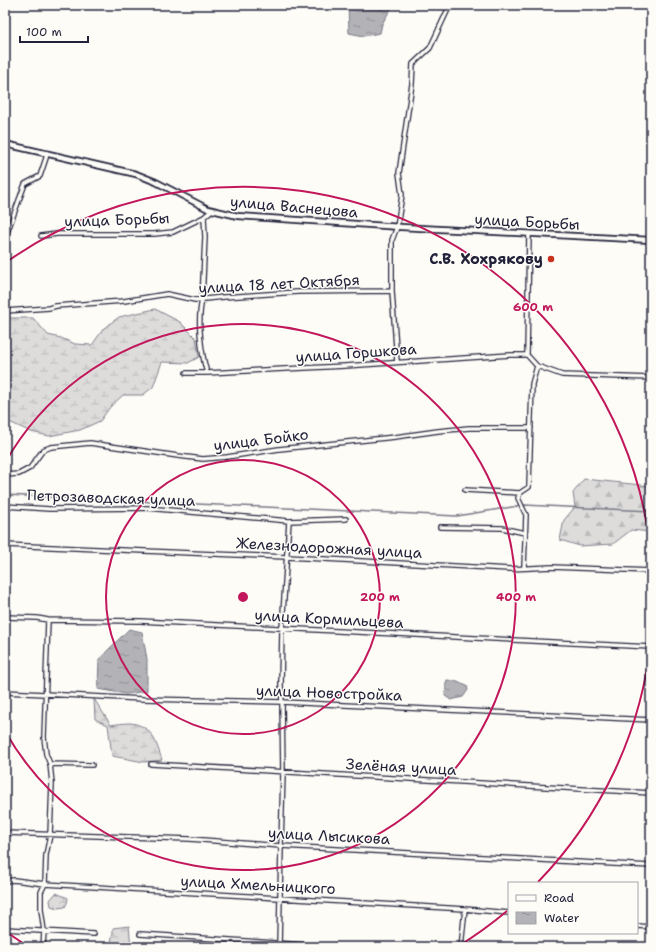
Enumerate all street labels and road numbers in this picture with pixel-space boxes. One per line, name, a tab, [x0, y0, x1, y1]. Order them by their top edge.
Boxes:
street label: улица Васнецова	[229, 191, 359, 223]
street label: улица Борьбы	[64, 208, 170, 232]
street label: улица Борьбы	[474, 209, 580, 235]
street label: улица 18 лет Октября	[198, 270, 360, 298]
street label: улица Горшкова	[295, 339, 418, 367]
street label: улица Бойко	[212, 424, 310, 456]
street label: Петрозаводская улица	[26, 485, 196, 511]
street label: Железнодорожная улица	[235, 533, 423, 563]
street label: улица Кормильцева	[254, 605, 405, 633]
street label: улица Новостройка	[255, 680, 403, 706]
street label: Зелёная улица	[345, 754, 457, 780]
street label: улица Лысикова	[267, 823, 391, 849]
street label: улица Хмельницкого	[180, 871, 336, 899]

